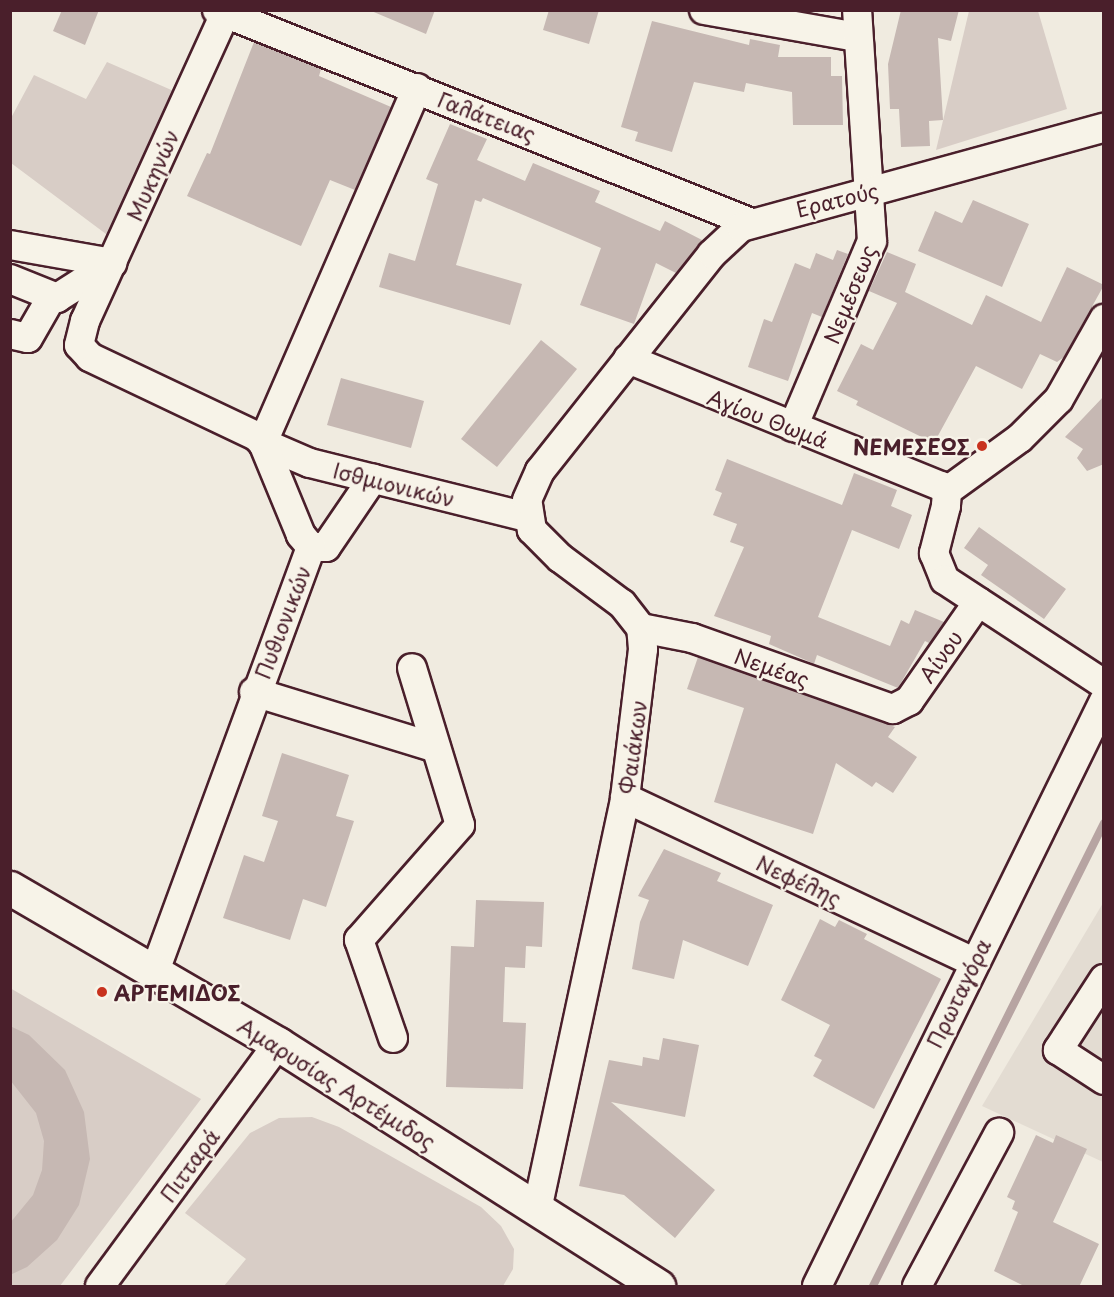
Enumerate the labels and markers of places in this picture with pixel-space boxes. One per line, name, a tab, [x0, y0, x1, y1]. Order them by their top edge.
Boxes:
place label: ΝΕΜΕΣΕΩΣ	[853, 433, 970, 459]
marker: ΝΕΜΕΣΕΩΣ	[975, 439, 989, 453]
place label: ΑΡΤΕΜΙΔΟΣ	[114, 979, 241, 1005]
marker: ΑΡΤΕΜΙΔΟΣ	[95, 985, 109, 999]

